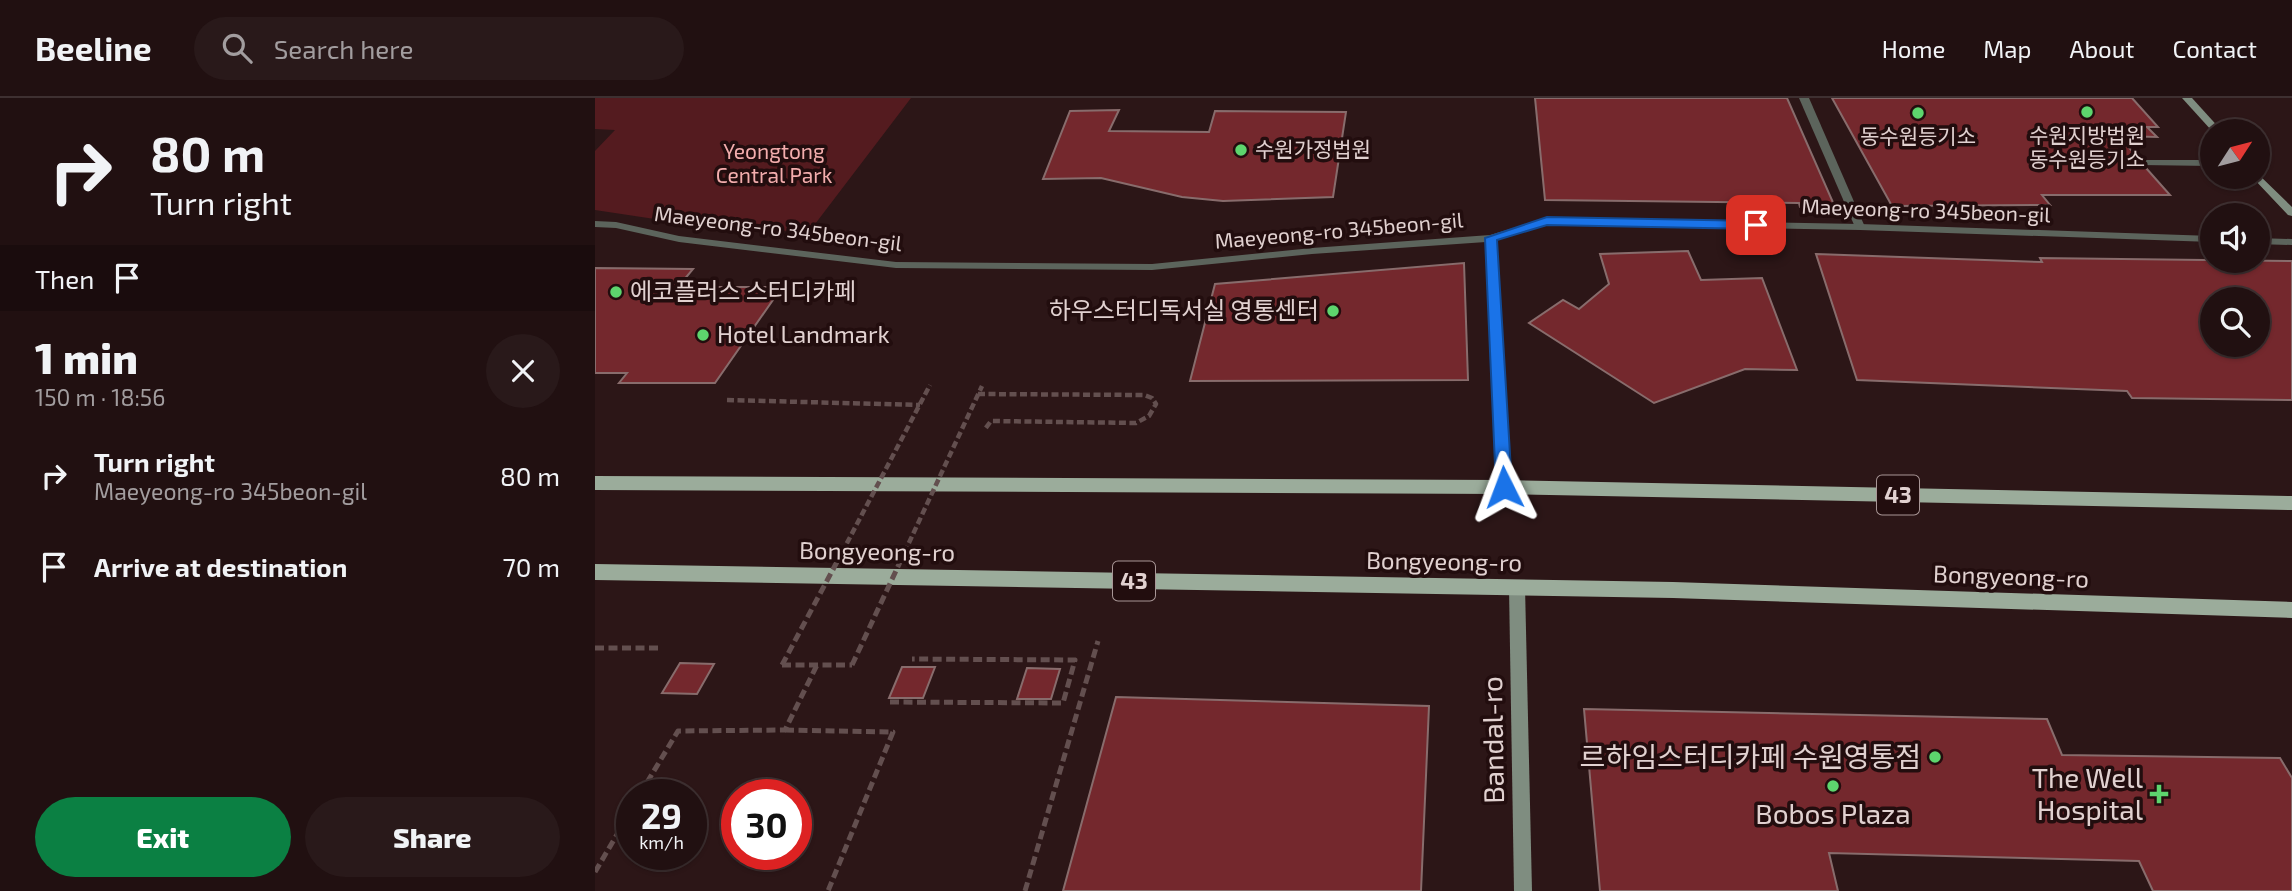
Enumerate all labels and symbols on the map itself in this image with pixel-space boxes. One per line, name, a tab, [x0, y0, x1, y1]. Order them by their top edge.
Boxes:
marker: 수원지방법원 동수원등기소	[2079, 104, 2095, 120]
marker: 동수원등기소	[1910, 105, 1926, 121]
north arrow	[2200, 119, 2270, 189]
place label: 수원지방법원 동수원등기소	[2029, 122, 2145, 171]
place label: 동수원등기소	[1860, 123, 1976, 148]
place label: 수원가정법원	[1255, 136, 1371, 161]
park label: Yeongtong Central Park	[716, 138, 833, 187]
marker: 수원가정법원	[1233, 142, 1249, 158]
street label: Maeyeong-ro 345beon-gil	[1801, 193, 2052, 226]
pin	[1726, 195, 1786, 255]
street label: Maeyeong-ro 345beon-gil	[653, 200, 904, 255]
street label: Maeyeong-ro 345beon-gil	[1214, 206, 1465, 253]
place label: 에코플러스 스터디카페	[630, 276, 856, 305]
marker: 에코플러스 스터디카페	[608, 284, 624, 300]
place label: 하우스터디독서실 영통센터	[1049, 295, 1319, 324]
marker: 하우스터디독서실 영통센터	[1325, 303, 1341, 319]
place label: Hotel Landmark	[717, 319, 890, 348]
marker: Hotel Landmark	[695, 327, 711, 343]
position arrow	[1467, 450, 1541, 524]
road number: 43	[1877, 476, 1919, 514]
street label: Bongyeong-ro	[799, 535, 955, 566]
street label: Bongyeong-ro	[1366, 545, 1522, 576]
street label: Bongyeong-ro	[1933, 558, 2090, 593]
road number: 43	[1113, 561, 1155, 601]
street label: Bandal-ro	[1474, 676, 1510, 804]
place label: 르하임스터디카페 수원영통점	[1580, 739, 1921, 773]
marker: 르하임스터디카페 수원영통점	[1927, 749, 1943, 765]
place label: The Well Hospital	[2032, 760, 2144, 826]
marker: Bobos Plaza	[1825, 778, 1841, 794]
speed limit sign: 30	[721, 779, 812, 870]
marker: The Well Hospital	[2149, 784, 2169, 804]
place label: Bobos Plaza	[1755, 796, 1911, 830]

